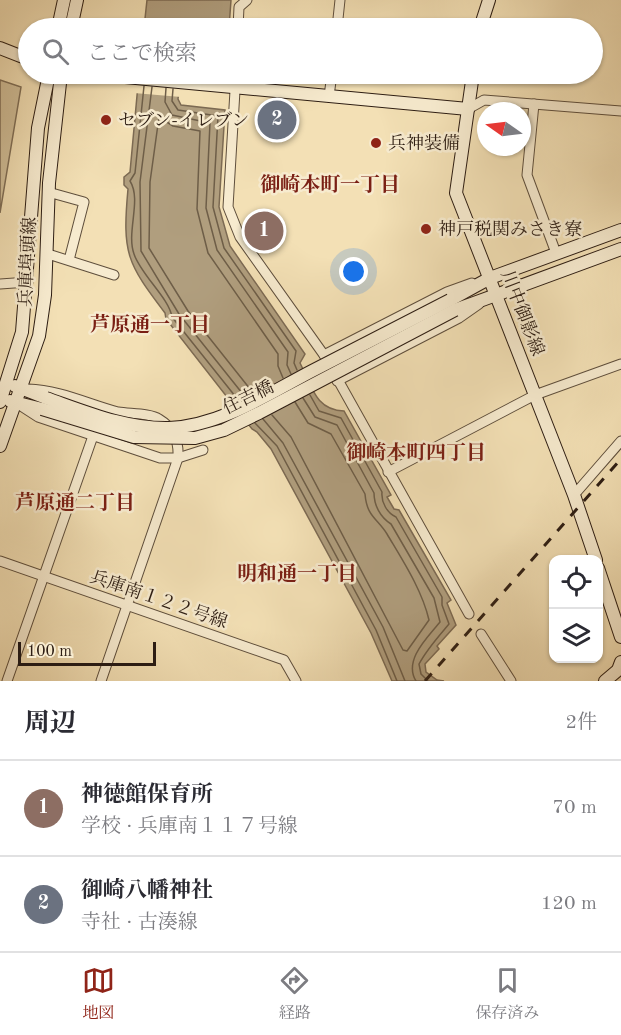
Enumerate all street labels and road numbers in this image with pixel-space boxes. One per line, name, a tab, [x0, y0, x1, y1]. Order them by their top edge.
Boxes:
street label: 兵庫埠頭線	[15, 217, 39, 307]
street label: 川中御影線	[498, 267, 548, 359]
street label: 住吉橋	[219, 376, 277, 418]
street label: 兵庫南１２２号線	[88, 566, 230, 632]

